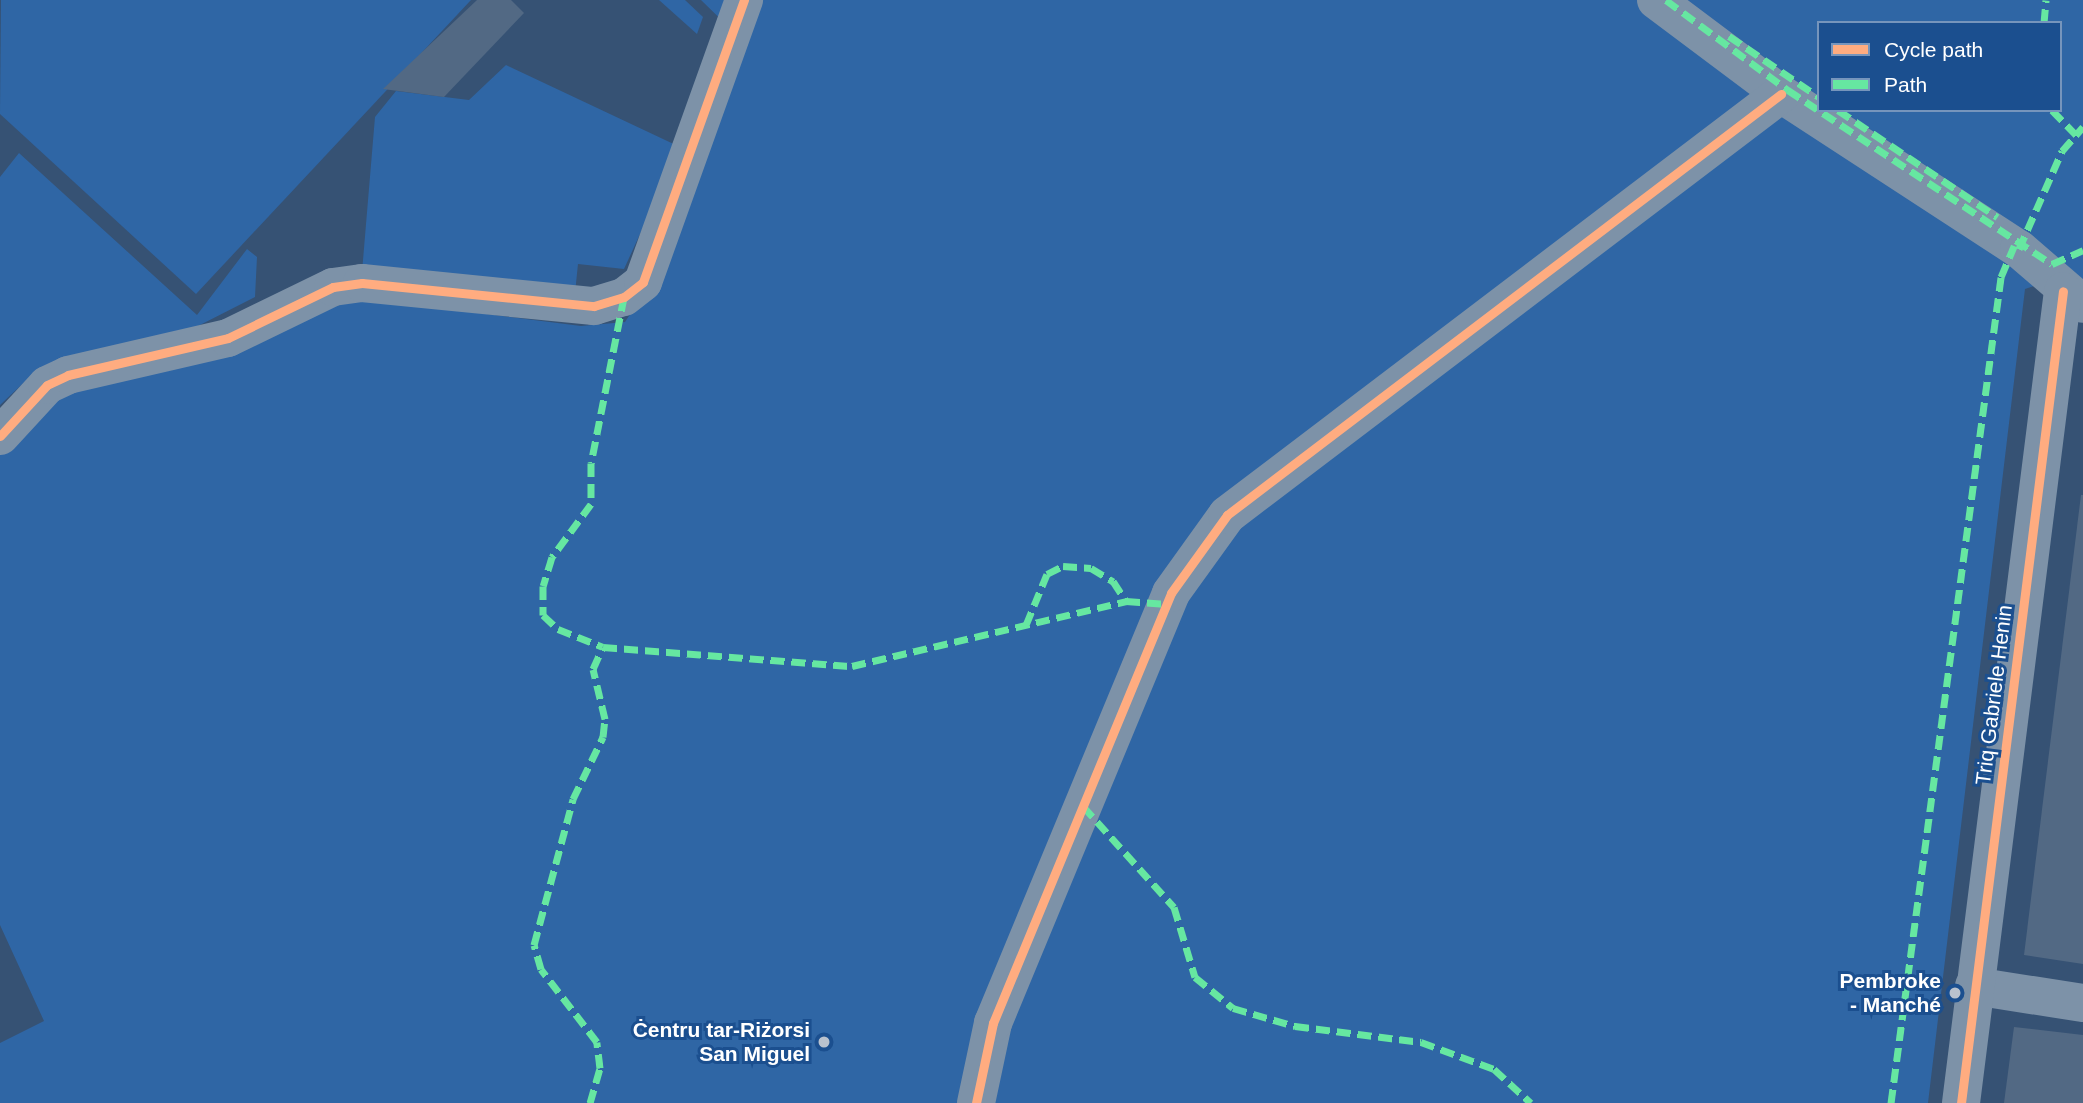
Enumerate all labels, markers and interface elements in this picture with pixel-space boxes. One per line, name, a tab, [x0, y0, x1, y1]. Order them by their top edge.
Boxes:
legend	[1817, 21, 2062, 112]
text: Cycle path	[1884, 38, 1983, 61]
text: Path	[1884, 73, 1927, 96]
street label: Triq Gabriele Henin	[1970, 603, 2018, 787]
place label: Pembroke - Manché	[1839, 968, 1941, 1018]
marker: Pembroke - Manché	[1947, 985, 1963, 1001]
place label: Ċentru tar-Riżorsi San Miguel	[633, 1017, 810, 1067]
marker: Ċentru tar-Riżorsi San Miguel	[816, 1034, 832, 1050]

